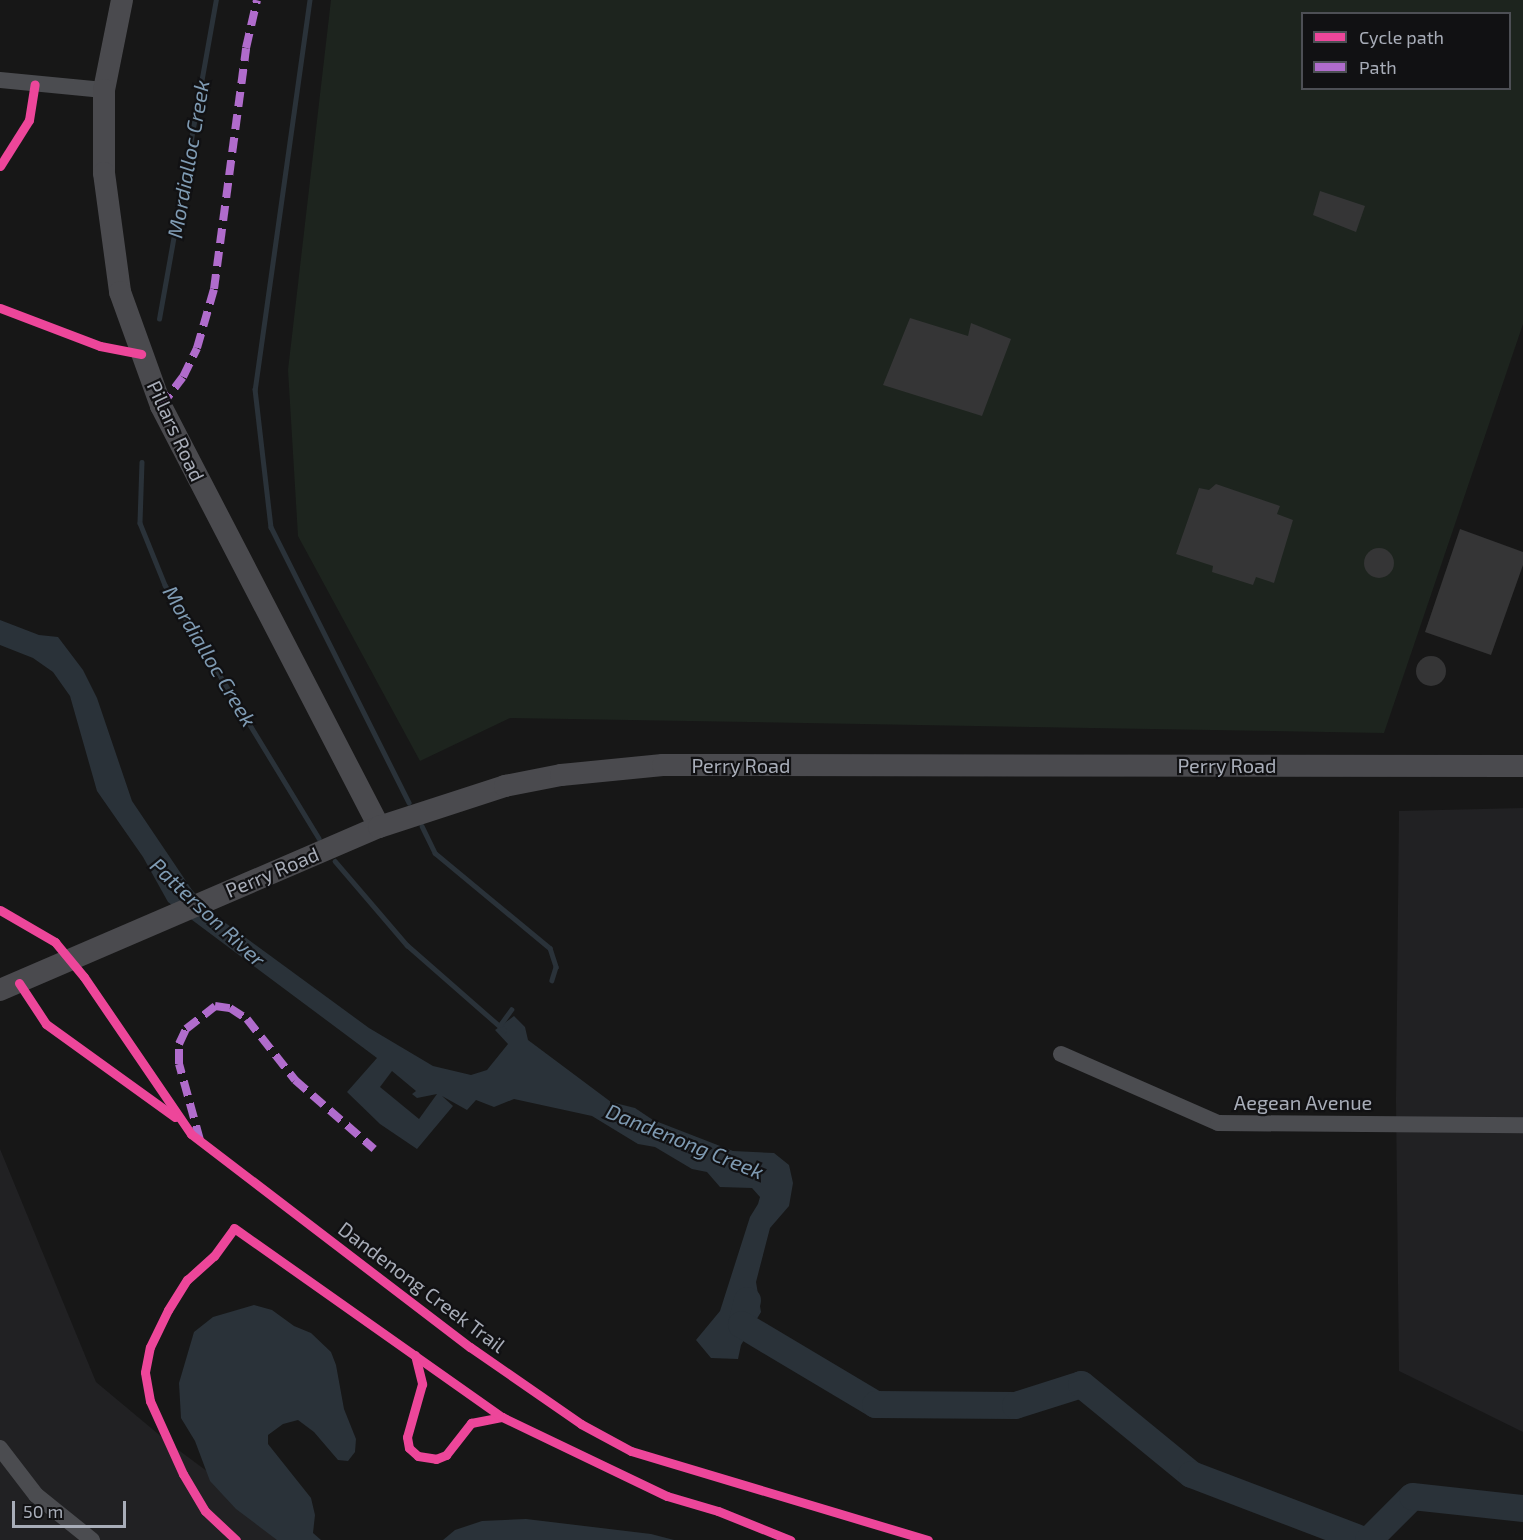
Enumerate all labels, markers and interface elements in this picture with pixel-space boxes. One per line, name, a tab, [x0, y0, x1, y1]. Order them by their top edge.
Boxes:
legend	[1301, 12, 1511, 90]
text: Cycle path	[1359, 26, 1444, 48]
text: Path	[1359, 56, 1397, 78]
water label: Mordialloc Creek	[162, 78, 214, 240]
street label: Pillars Road	[142, 377, 210, 485]
water label: Mordialloc Creek	[158, 581, 262, 731]
street label: Perry Road	[691, 753, 791, 777]
street label: Perry Road	[1177, 753, 1277, 777]
street label: Perry Road	[221, 842, 323, 902]
water label: Patterson River	[145, 852, 271, 972]
street label: Aegean Avenue	[1233, 1090, 1373, 1114]
water label: Dandenong Creek	[602, 1098, 768, 1184]
street label: Dandenong Creek Trail	[334, 1216, 510, 1358]
scale bar	[15, 1489, 129, 1527]
text: 50 m	[23, 1500, 63, 1522]

